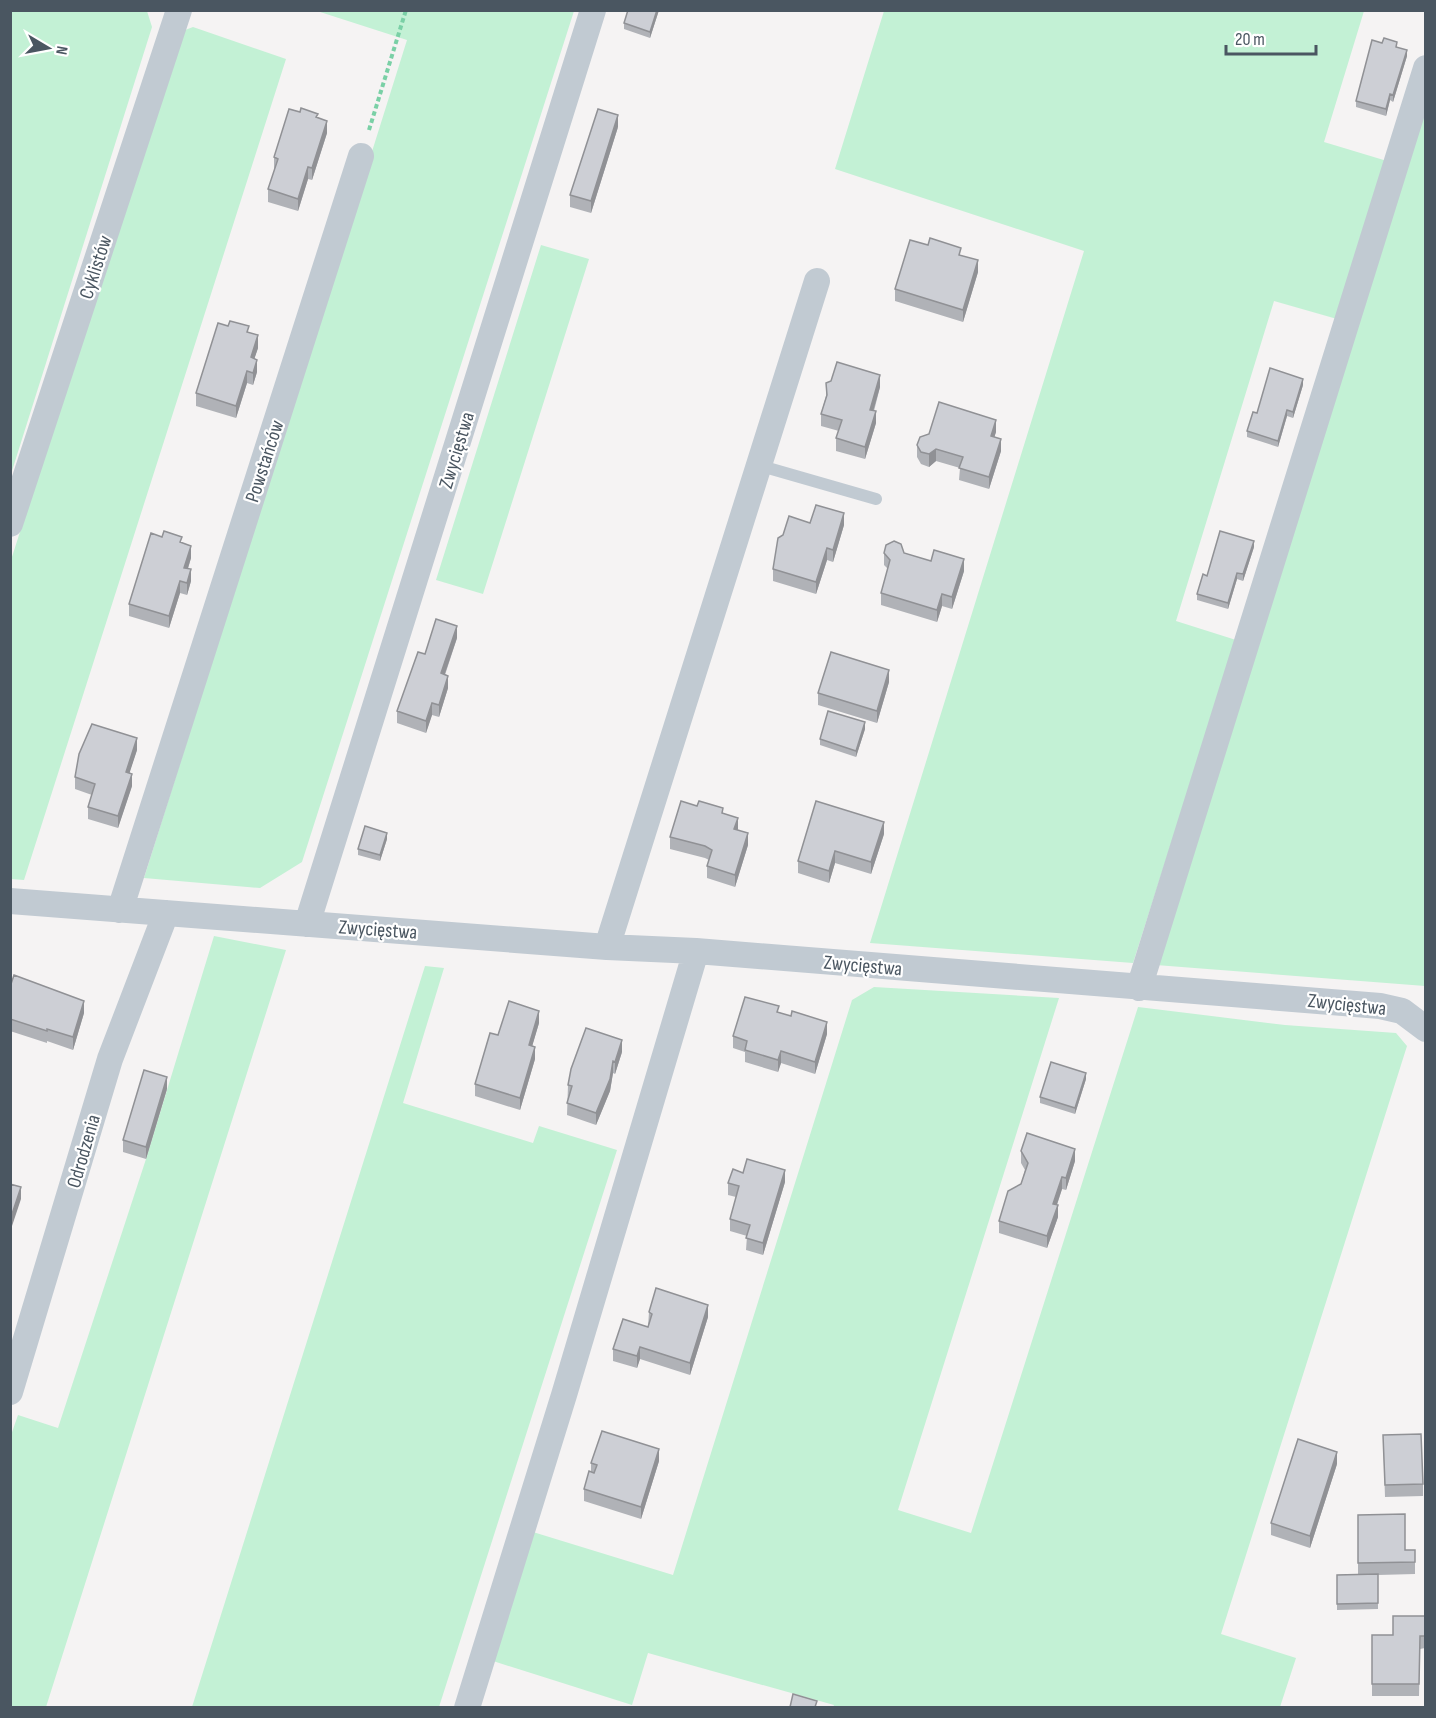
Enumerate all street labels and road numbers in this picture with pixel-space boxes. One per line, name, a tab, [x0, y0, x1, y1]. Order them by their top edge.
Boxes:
street label: Cyklistów	[74, 232, 117, 302]
street label: Zwycięstwa	[434, 409, 480, 491]
street label: Powstańców	[240, 417, 289, 505]
street label: Zwycięstwa	[338, 915, 418, 945]
street label: Zwycięstwa	[823, 951, 903, 981]
street label: Zwycięstwa	[1307, 989, 1387, 1021]
street label: Odrodzenia	[62, 1112, 106, 1191]

